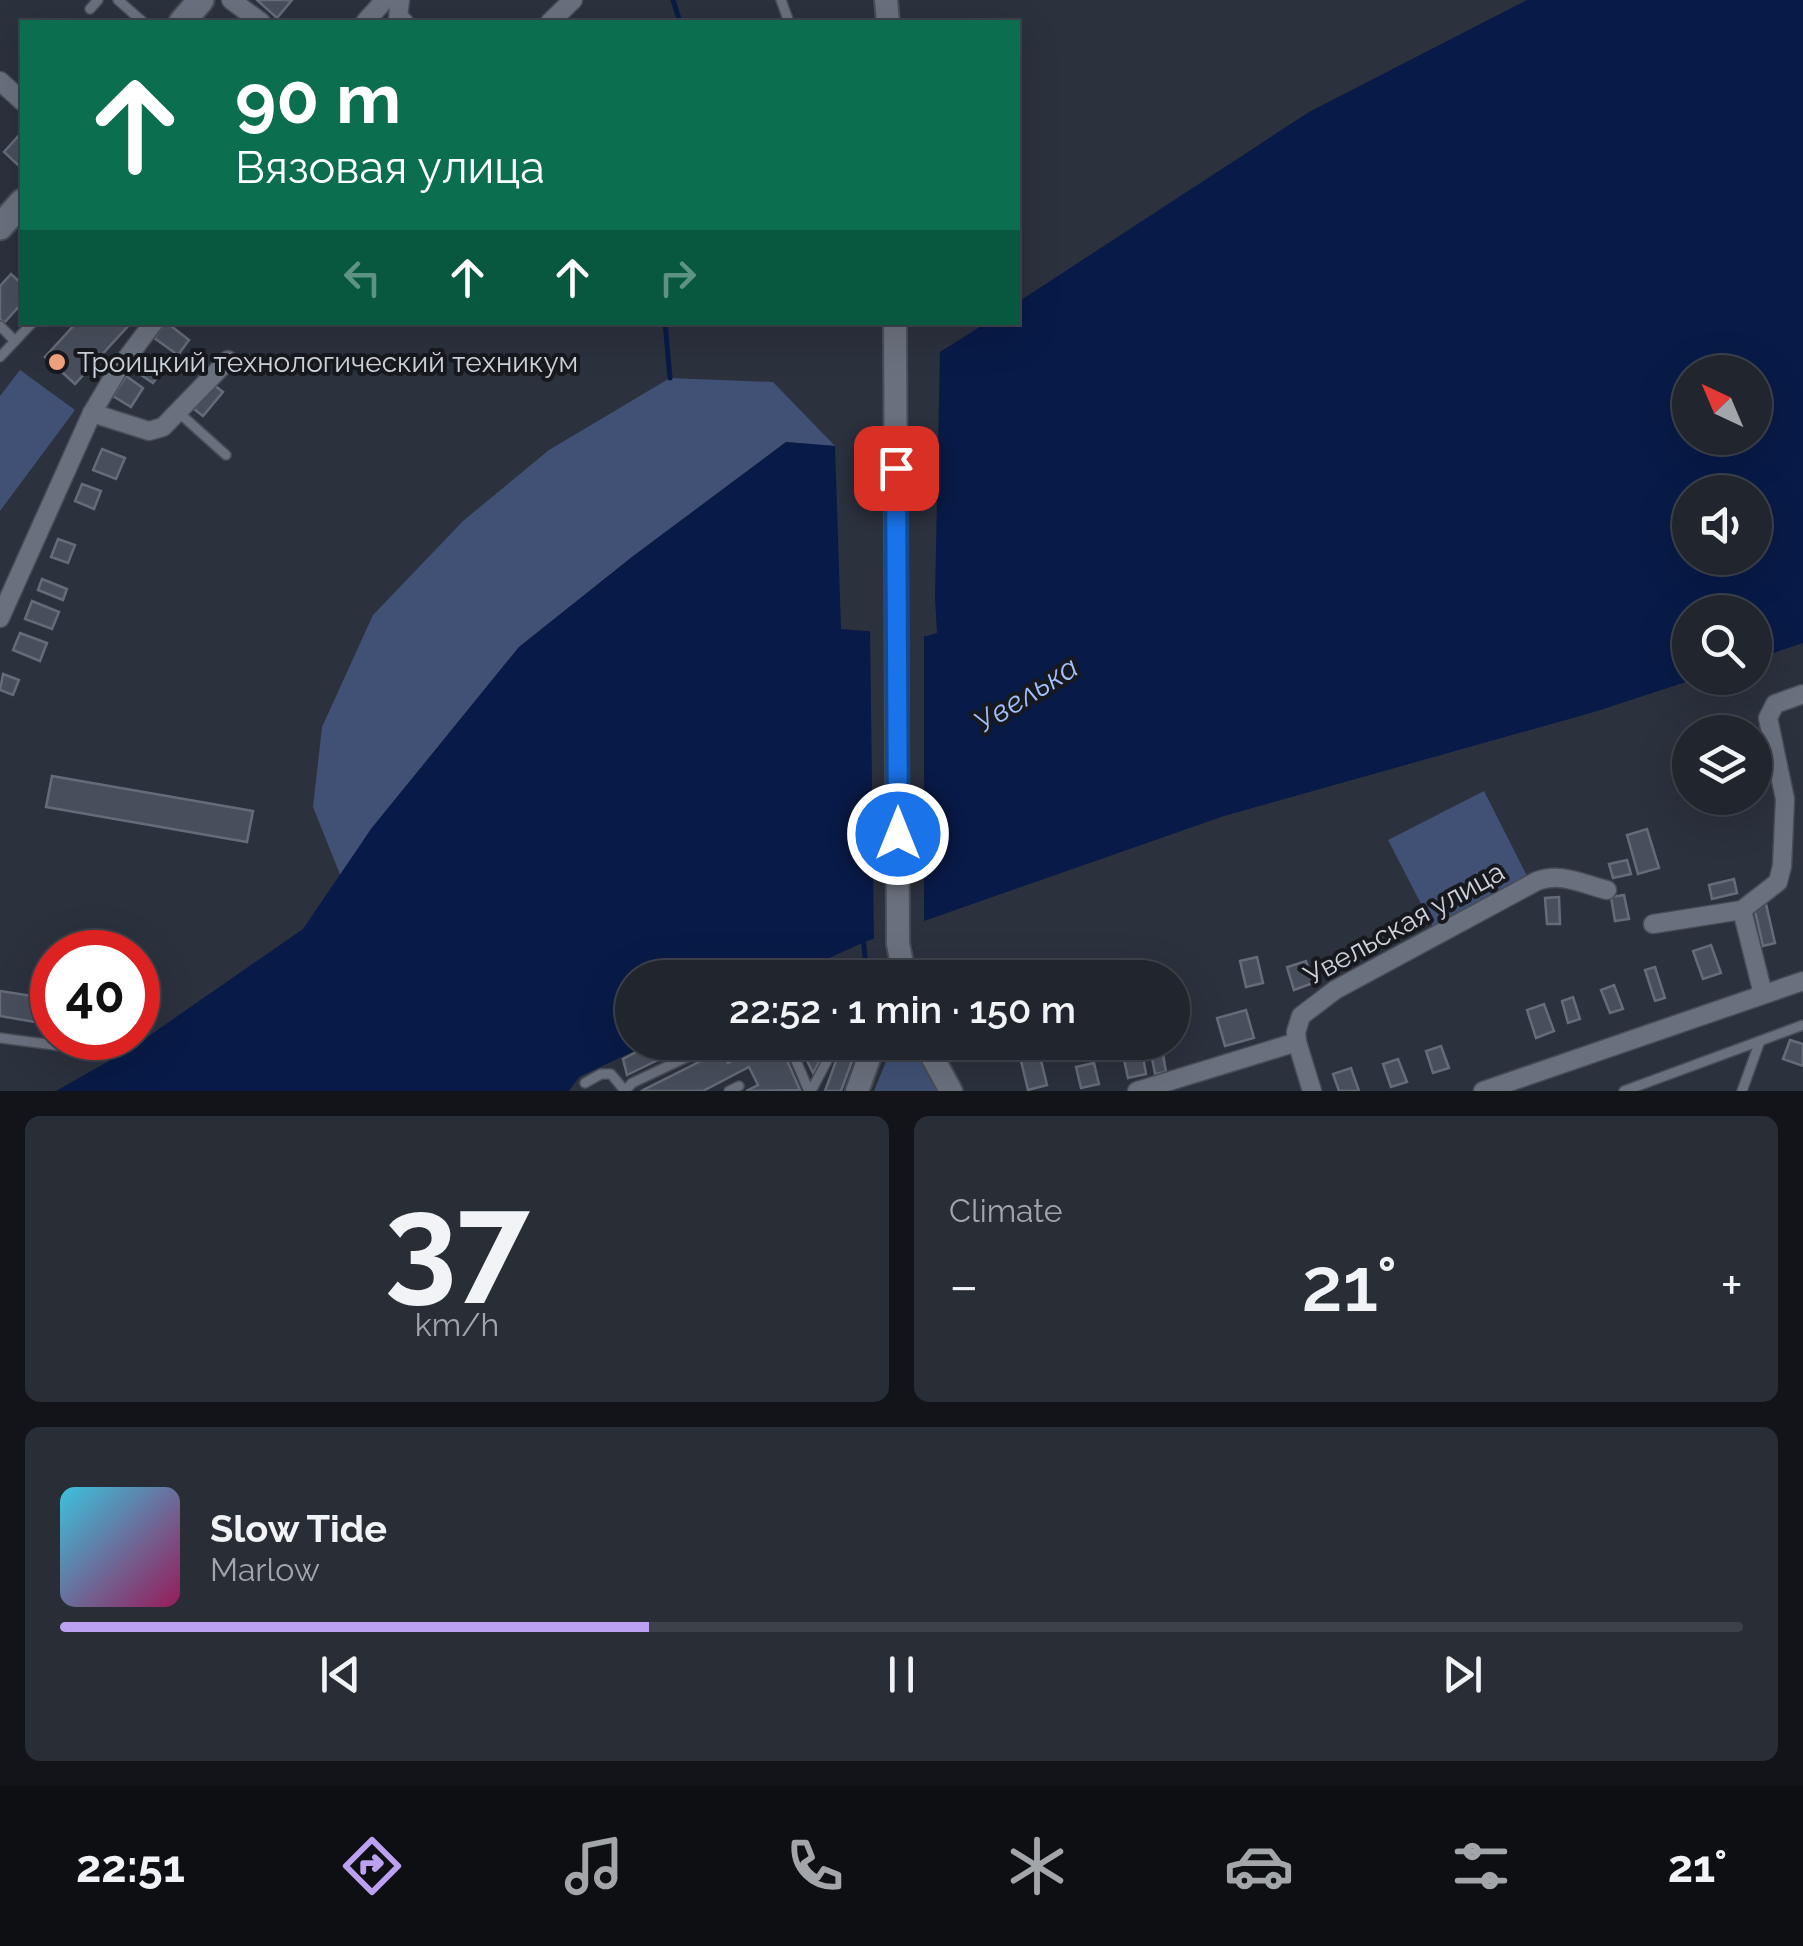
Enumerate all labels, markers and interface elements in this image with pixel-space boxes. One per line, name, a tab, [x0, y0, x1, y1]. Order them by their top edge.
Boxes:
text: 90 m	[235, 57, 401, 139]
icon: ahead	[70, 60, 200, 190]
text: Вязовая улица	[235, 141, 545, 194]
icon: left	[335, 250, 390, 305]
icon: ahead	[440, 250, 495, 305]
icon: ahead	[545, 250, 600, 305]
icon: right	[650, 250, 705, 305]
place label: Троицкий технологический техникум	[77, 346, 578, 379]
marker: Троицкий технологический техникум	[46, 351, 68, 373]
north arrow	[1672, 355, 1772, 455]
map controls	[1672, 355, 1772, 815]
pin	[854, 426, 939, 511]
icon: arrive	[869, 441, 924, 496]
button: sound	[1672, 475, 1772, 575]
button: search	[1672, 595, 1772, 695]
water label: Увелька	[967, 649, 1084, 740]
button: layers	[1672, 715, 1772, 815]
position arrow	[846, 782, 950, 886]
street label: Увельская улица	[1299, 855, 1510, 992]
speed limit sign: 40	[30, 930, 160, 1060]
text: 22:52 · 1 min · 150 m	[729, 987, 1076, 1032]
text: 37	[384, 1165, 530, 1317]
text: Climate	[949, 1192, 1063, 1229]
text: 21°	[1302, 1240, 1397, 1329]
text: −	[949, 1253, 979, 1318]
text: +	[1720, 1253, 1743, 1318]
text: km/h	[415, 1306, 499, 1343]
text: Slow Tide	[210, 1506, 387, 1551]
text: Marlow	[210, 1551, 320, 1588]
icon: previous	[313, 1647, 368, 1702]
icon: pause	[874, 1647, 929, 1702]
icon: next	[1435, 1647, 1490, 1702]
icon: directions	[337, 1831, 407, 1901]
icon: music	[559, 1831, 629, 1901]
icon: phone	[780, 1831, 850, 1901]
icon: climate	[1002, 1831, 1072, 1901]
icon: car	[1224, 1831, 1294, 1901]
icon: filters	[1446, 1831, 1516, 1901]
text: 22:51	[76, 1840, 185, 1893]
text: 21°	[1668, 1840, 1727, 1893]

